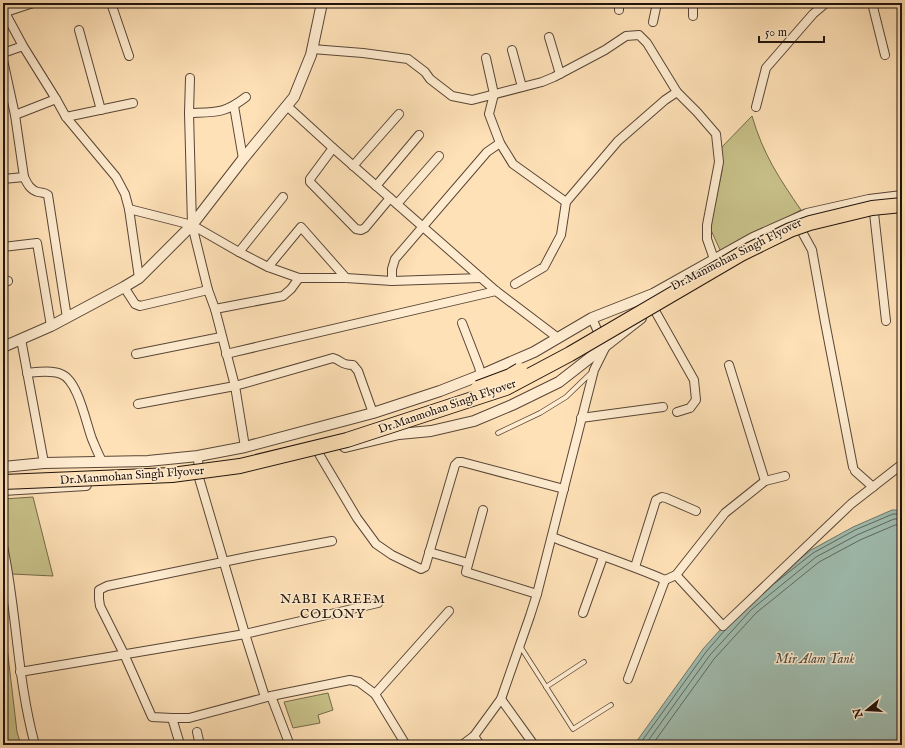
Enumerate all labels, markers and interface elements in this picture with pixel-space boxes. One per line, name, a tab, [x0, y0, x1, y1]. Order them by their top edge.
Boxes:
scale bar	[759, 18, 824, 44]
text: 50 m	[765, 25, 787, 40]
street label: Dr.Manmohan Singh Flyover	[668, 215, 805, 294]
street label: Dr.Manmohan Singh Flyover	[376, 376, 519, 437]
street label: Dr.Manmohan Singh Flyover	[59, 463, 205, 488]
district label: NABI KAREEM COLONY	[280, 591, 386, 623]
water label: Mir Alam Tank	[775, 651, 856, 668]
north arrow	[847, 690, 887, 730]
text: N	[850, 706, 867, 720]

